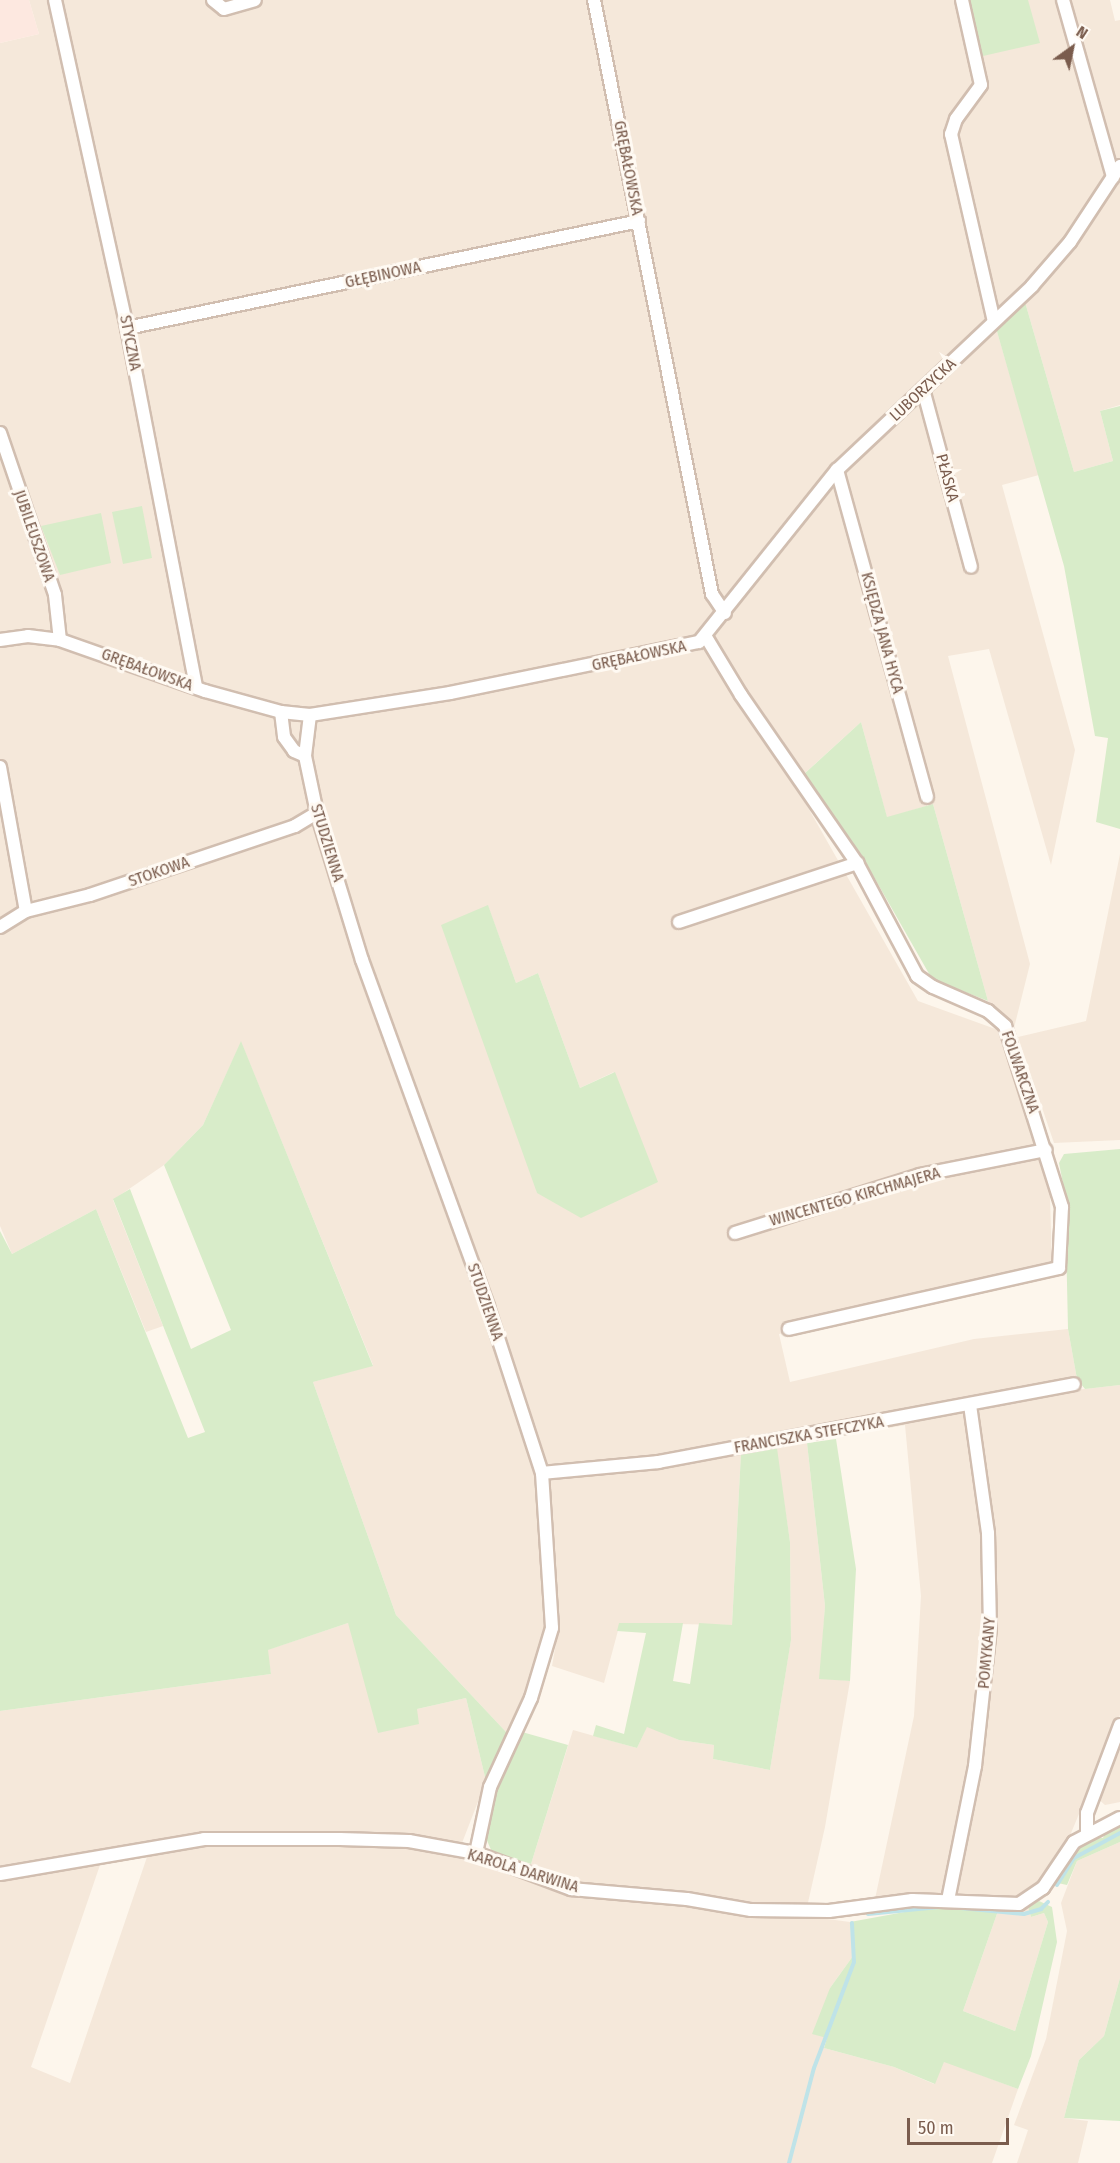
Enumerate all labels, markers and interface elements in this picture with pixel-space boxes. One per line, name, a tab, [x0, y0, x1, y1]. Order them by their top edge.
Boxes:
north arrow	[1042, 18, 1102, 78]
text: N	[1073, 22, 1091, 43]
street label: GRĘBAŁOWSKA	[609, 119, 647, 217]
street label: GŁĘBINOWA	[343, 258, 423, 292]
street label: STYCZNA	[115, 314, 145, 372]
street label: LUBORZYCKA	[886, 354, 960, 426]
street label: PŁASKA	[931, 452, 963, 504]
street label: JUBILEUSZOWA	[9, 488, 59, 584]
street label: KSIĘDZA JANA HYCA	[857, 570, 907, 696]
street label: GRĘBAŁOWSKA	[590, 637, 688, 675]
street label: GRĘBAŁOWSKA	[99, 645, 195, 695]
street label: STUDZIENNA	[306, 802, 348, 884]
street label: STOKOWA	[126, 853, 192, 891]
street label: FOLWARCZNA	[997, 1028, 1043, 1116]
street label: WINCENTEGO KIRCHMAJERA	[767, 1163, 943, 1231]
street label: STUDZIENNA	[463, 1261, 507, 1343]
street label: FRANCISZKA STEFCZYKA	[733, 1412, 885, 1458]
street label: POMYKANY	[974, 1616, 1000, 1690]
street label: KAROLA DARWINA	[465, 1845, 581, 1897]
scale bar	[910, 2106, 1012, 2144]
text: 50 m	[918, 2117, 954, 2139]

